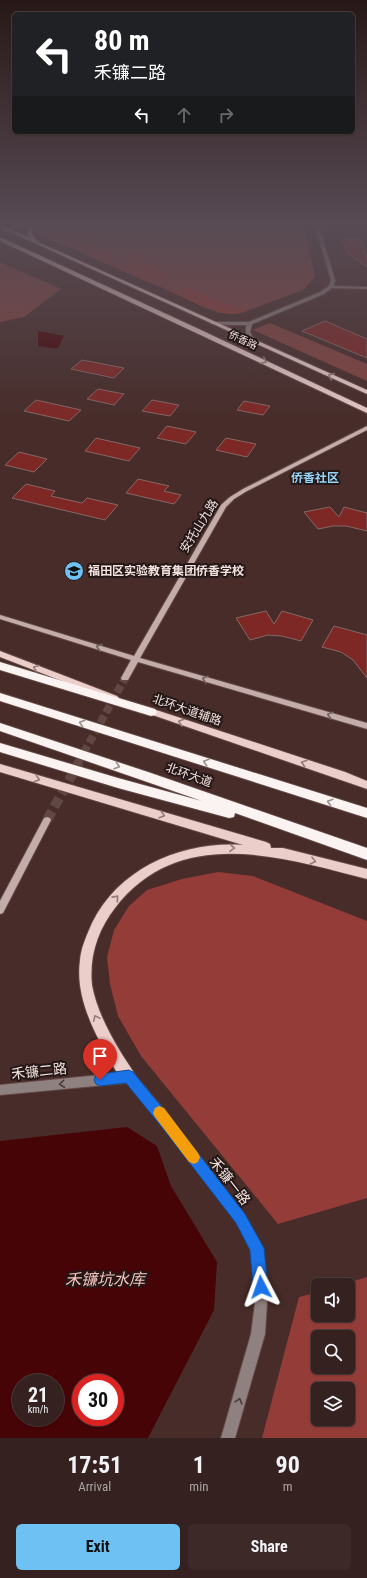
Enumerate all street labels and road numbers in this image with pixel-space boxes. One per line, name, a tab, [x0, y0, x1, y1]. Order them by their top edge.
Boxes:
street label: 侨香路	[226, 328, 259, 351]
street label: 安托山九路	[177, 497, 221, 555]
street label: 北环大道辅路	[151, 692, 223, 728]
street label: 北环大道	[164, 760, 214, 790]
street label: 禾镰二路	[10, 1060, 68, 1082]
street label: 禾镰一路	[206, 1154, 254, 1208]

